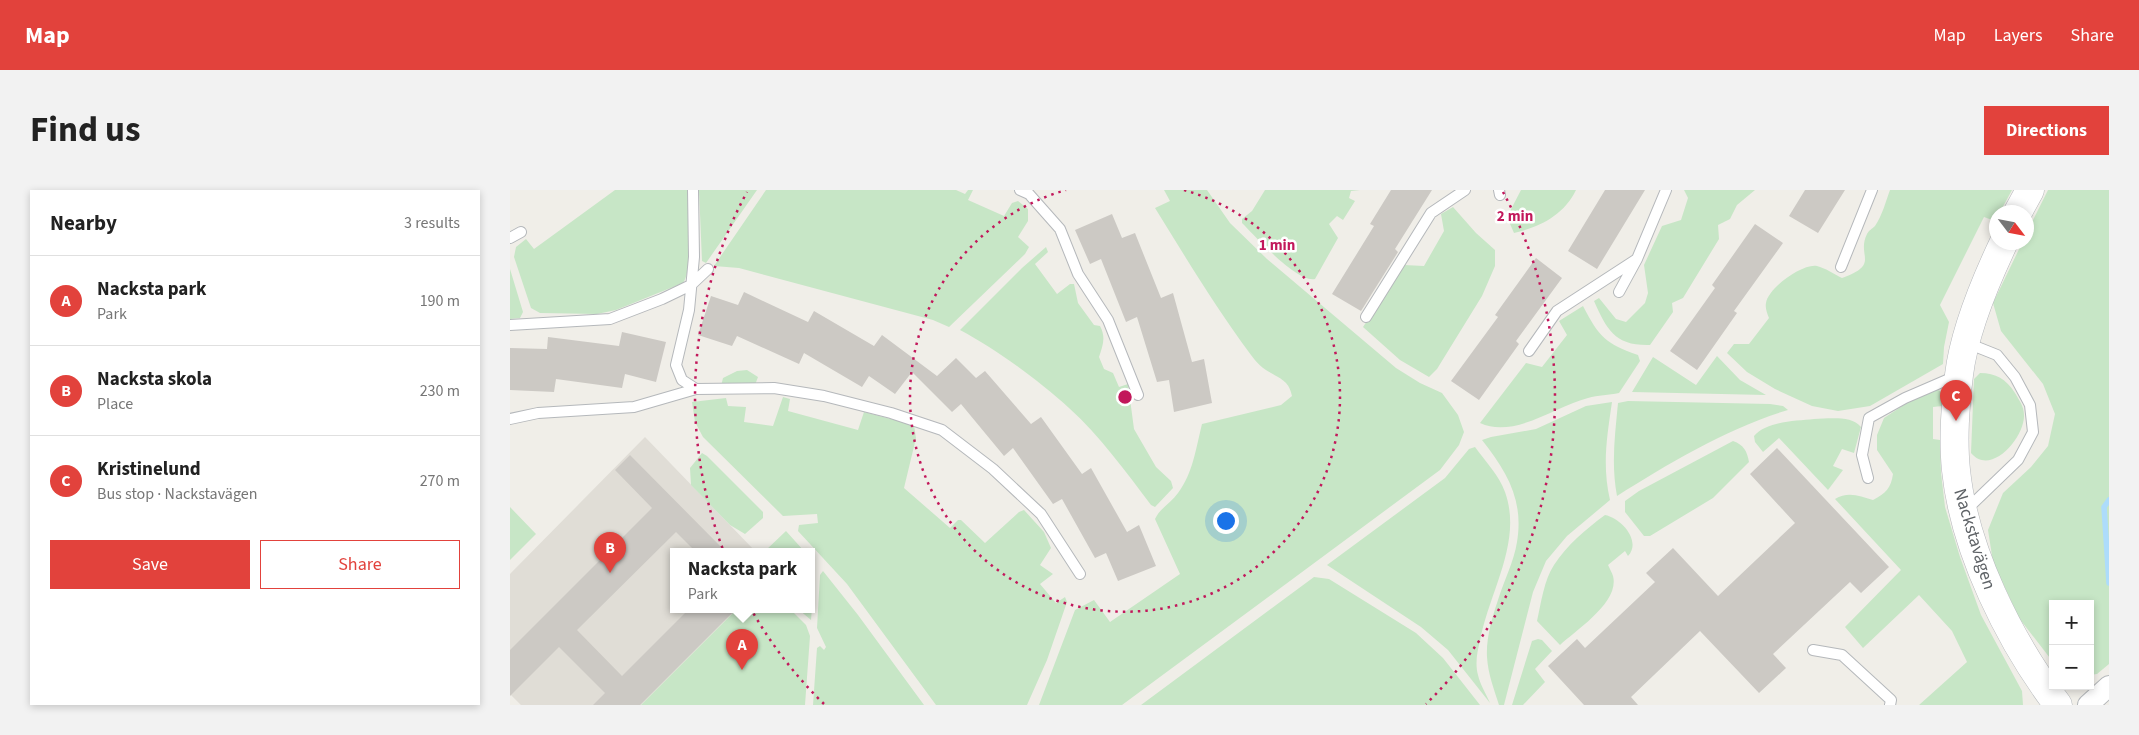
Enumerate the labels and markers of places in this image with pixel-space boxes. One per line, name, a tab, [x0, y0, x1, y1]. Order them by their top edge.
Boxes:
pin: C	[1940, 380, 1972, 421]
centre of rings	[1116, 388, 1134, 406]
pin: B	[594, 532, 626, 573]
pin: A	[726, 629, 758, 670]

